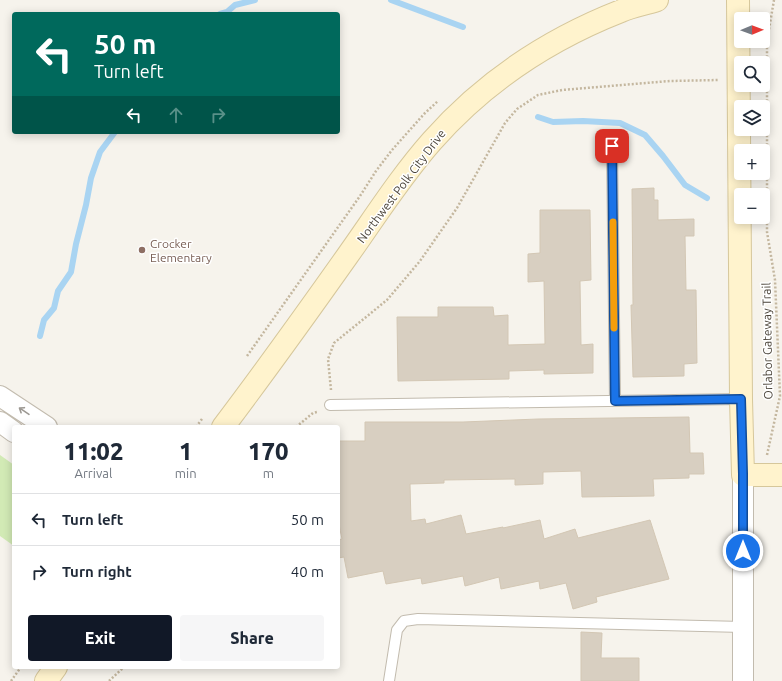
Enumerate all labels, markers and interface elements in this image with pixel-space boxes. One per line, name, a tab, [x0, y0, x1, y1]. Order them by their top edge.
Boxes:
north arrow	[734, 12, 770, 48]
map controls	[734, 12, 770, 224]
icon: left	[28, 28, 80, 80]
text: 50 m	[94, 28, 156, 59]
button: search	[734, 56, 770, 92]
text: Turn left	[94, 61, 164, 81]
button: layers	[734, 100, 770, 136]
icon: left	[123, 104, 145, 126]
icon: ahead	[165, 104, 187, 126]
icon: right	[207, 104, 229, 126]
street label: Northwest Polk City Drive	[354, 127, 448, 245]
pin	[595, 129, 629, 163]
icon: arrive	[601, 135, 623, 157]
button: +	[734, 144, 770, 180]
button: −	[734, 188, 770, 224]
place label: Crocker Elementary	[150, 237, 212, 264]
marker: Crocker Elementary	[137, 245, 147, 255]
street label: Orlabor Gateway Trail	[759, 282, 775, 400]
one-way arrow	[19, 407, 30, 415]
text: 11:02	[63, 438, 123, 465]
text: 1	[179, 438, 192, 465]
text: 170	[248, 438, 289, 465]
text: Arrival	[74, 466, 112, 480]
text: min	[175, 466, 197, 480]
text: m	[263, 466, 274, 480]
icon: left	[28, 509, 50, 531]
text: Turn left	[62, 511, 123, 528]
text: 50 m	[291, 511, 324, 528]
position arrow	[722, 530, 764, 572]
icon: right	[28, 561, 50, 583]
text: Turn right	[62, 563, 132, 580]
text: 40 m	[291, 563, 324, 580]
button: Exit	[28, 615, 172, 661]
button: Share	[180, 615, 324, 661]

